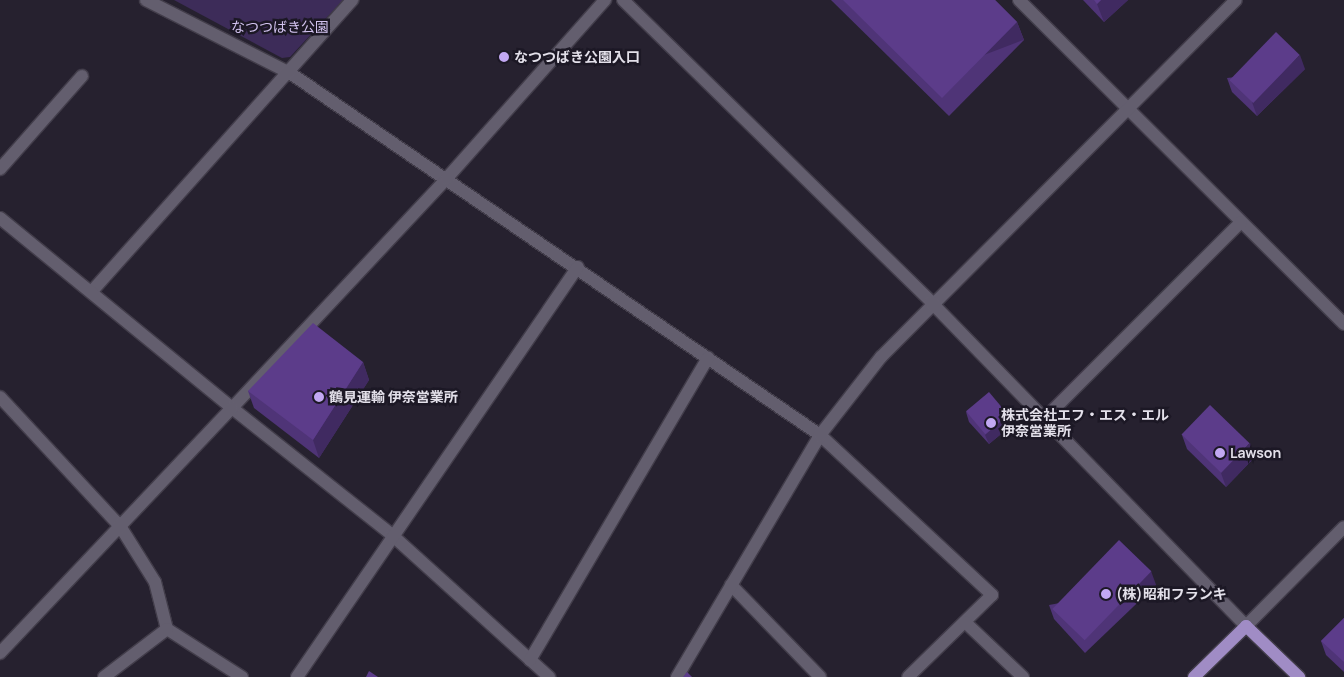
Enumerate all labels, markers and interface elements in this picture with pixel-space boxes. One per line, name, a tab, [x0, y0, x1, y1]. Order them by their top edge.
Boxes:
park label: なつつばき公園	[231, 19, 329, 35]
place label: なつつばき公園入口	[514, 49, 640, 65]
marker: なつつばき公園入口	[498, 51, 510, 63]
place label: 鶴見運輸 伊奈営業所	[329, 389, 458, 405]
marker: 鶴見運輸 伊奈営業所	[313, 391, 325, 403]
place label: 株式会社エフ・エス・エル 伊奈営業所	[1001, 407, 1169, 440]
marker: 株式会社エフ・エス・エル 伊奈営業所	[985, 417, 997, 429]
place label: Lawson	[1230, 445, 1281, 461]
marker: Lawson	[1214, 447, 1226, 459]
place label: (株)昭和フランキ	[1116, 586, 1227, 602]
marker: (株)昭和フランキ	[1100, 588, 1112, 600]

